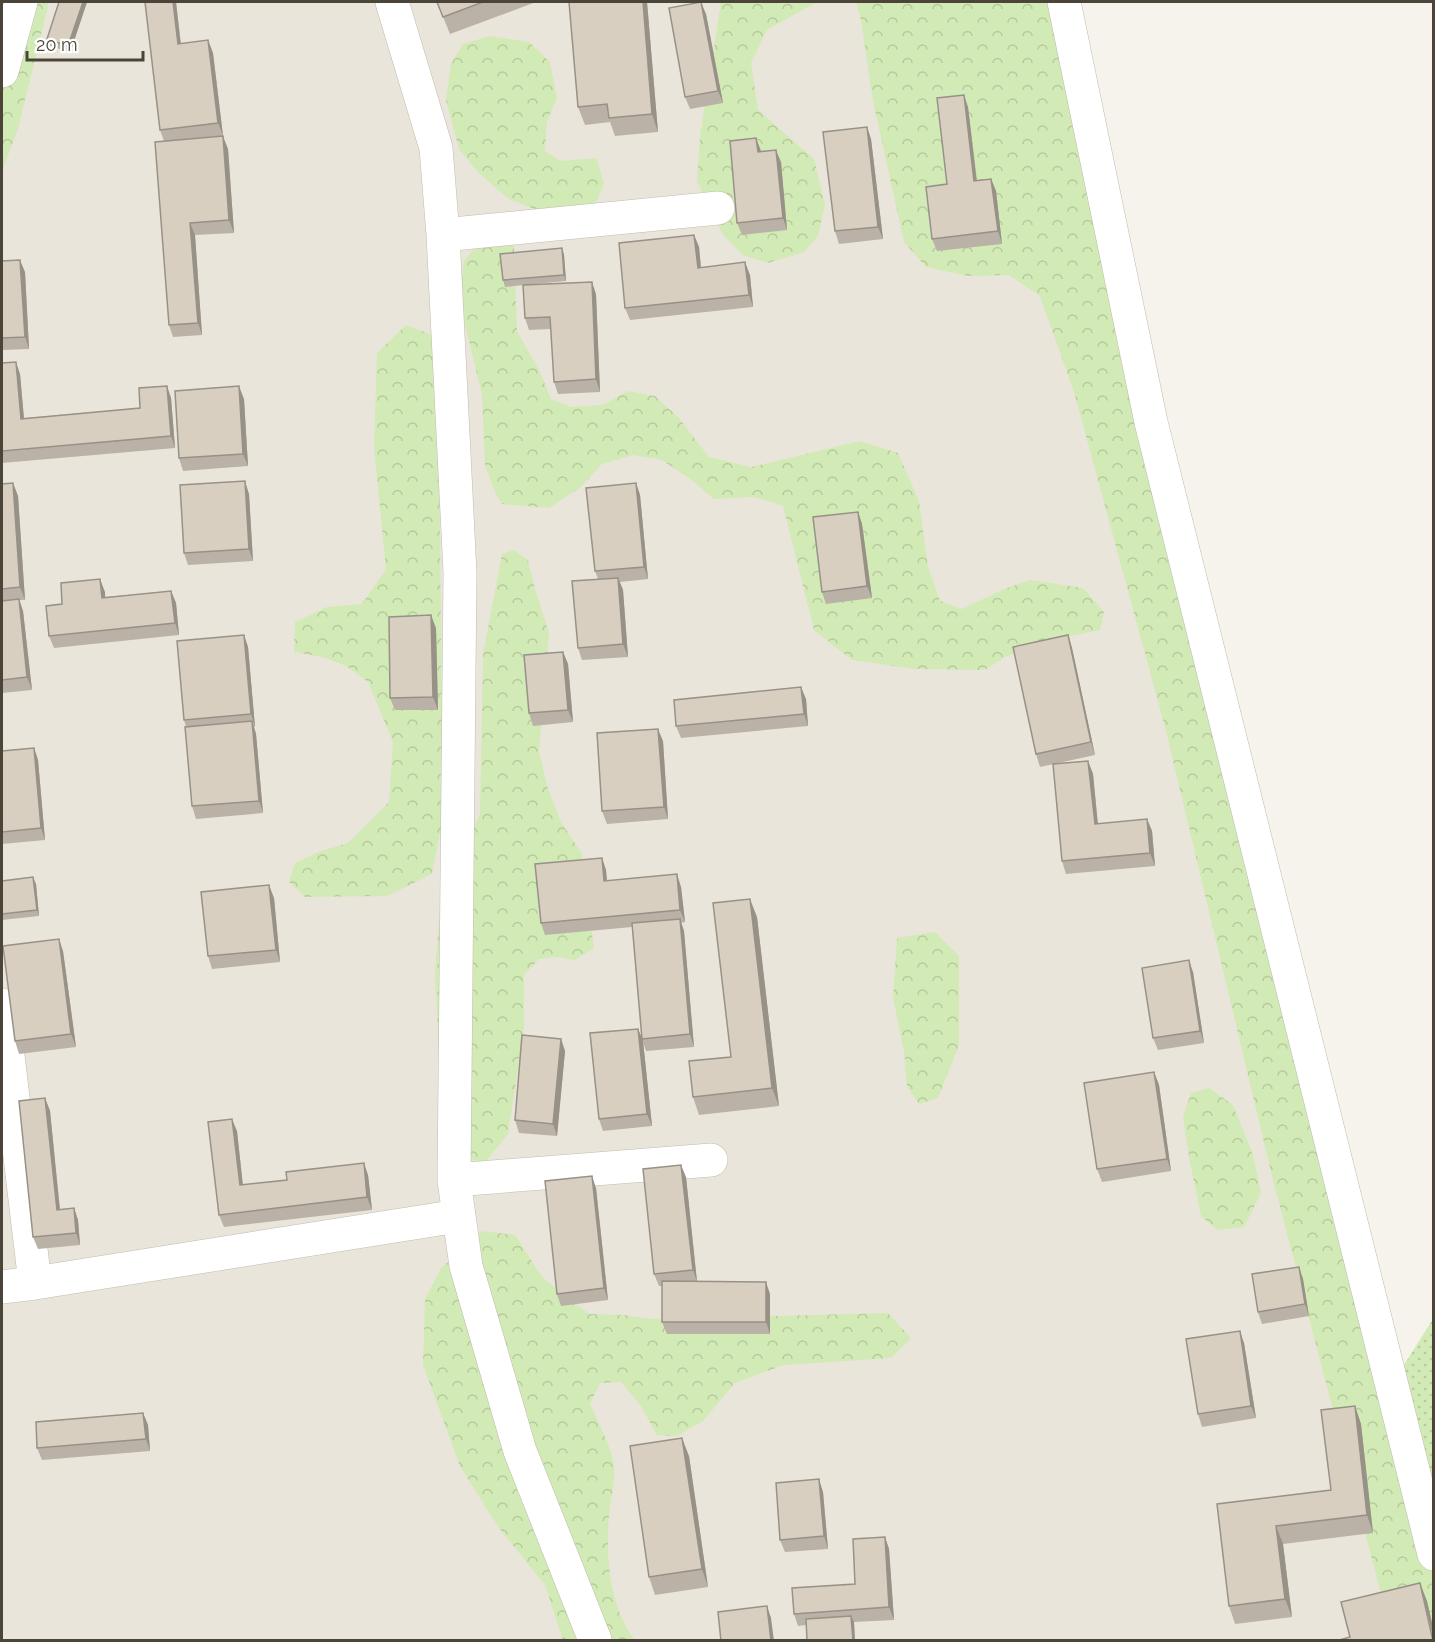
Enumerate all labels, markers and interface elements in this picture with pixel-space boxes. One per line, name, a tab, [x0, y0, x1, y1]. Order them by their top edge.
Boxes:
scale bar	[27, 24, 142, 62]
text: 20 m	[36, 34, 78, 55]

